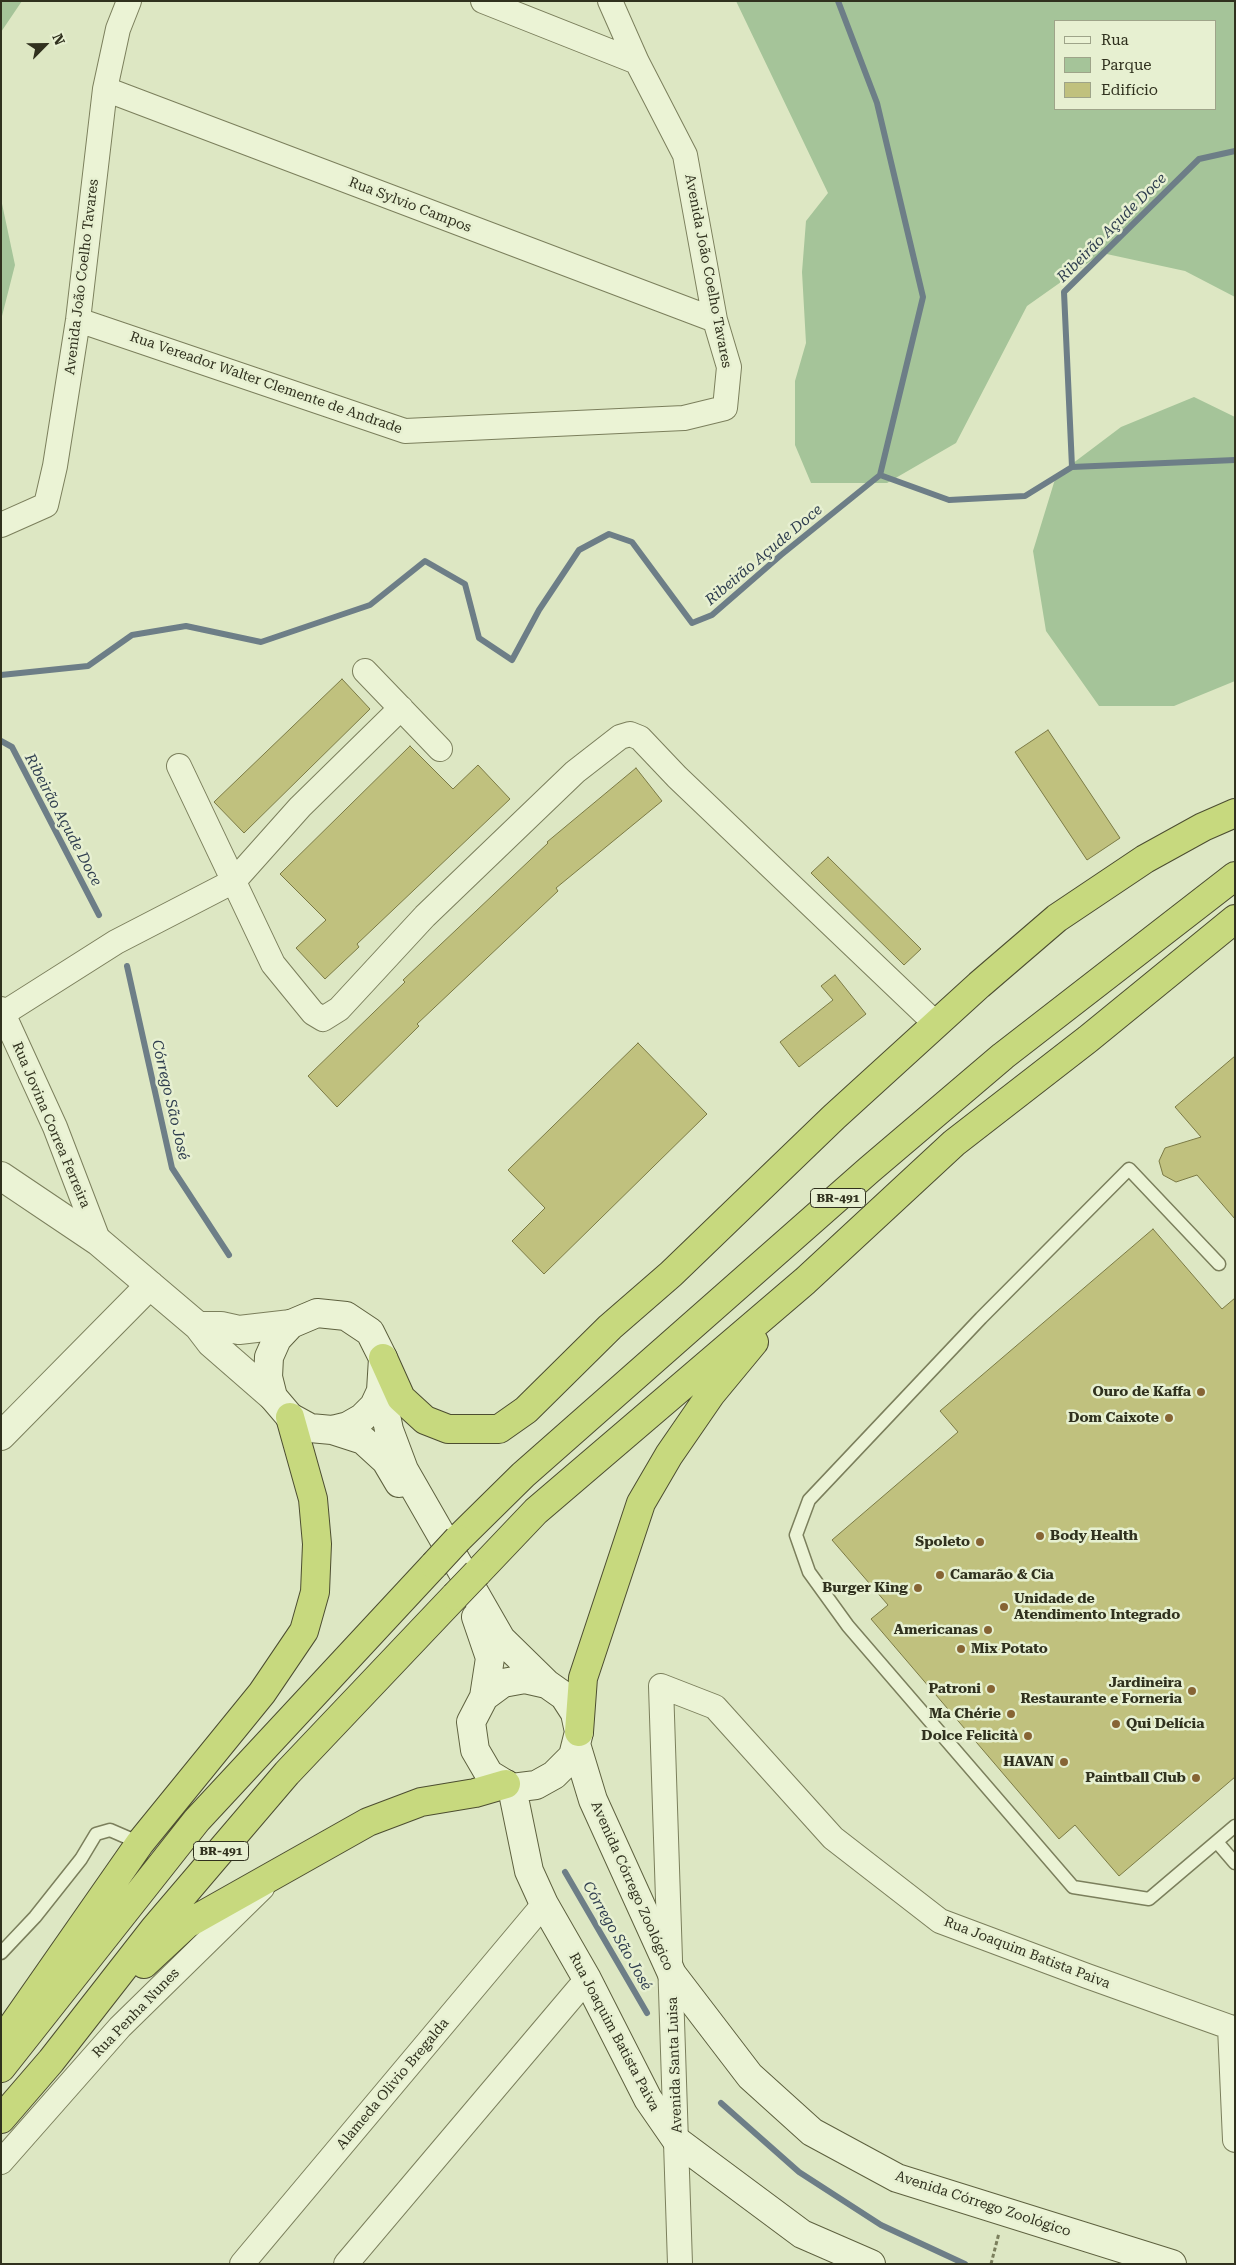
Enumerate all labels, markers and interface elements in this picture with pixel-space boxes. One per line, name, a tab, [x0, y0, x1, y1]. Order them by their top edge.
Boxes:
north arrow	[20, 20, 70, 70]
legend	[1054, 20, 1216, 110]
text: N	[49, 31, 68, 47]
text: Rua	[1101, 31, 1129, 49]
text: Parque	[1101, 56, 1152, 74]
text: Edifício	[1101, 81, 1158, 99]
water label: Ribeirão Açude Doce	[1054, 170, 1170, 286]
street label: Avenida João Coelho Tavares	[681, 173, 735, 369]
street label: Rua Sylvio Campos	[346, 174, 474, 236]
street label: Avenida João Coelho Tavares	[62, 178, 102, 376]
street label: Rua Vereador Walter Clemente de Andrade	[128, 328, 404, 438]
water label: Ribeirão Açude Doce	[702, 501, 826, 609]
water label: Ribeirão Açude Doce	[21, 751, 105, 889]
water label: Córrego São José	[147, 1038, 193, 1162]
street label: Rua Jovina Correa Ferreira	[8, 1039, 94, 1211]
road number: BR-491	[810, 1188, 866, 1208]
place label: Ouro de Kaffa	[1093, 1384, 1191, 1400]
marker: Ouro de Kaffa	[1195, 1386, 1207, 1398]
place label: Dom Caixote	[1068, 1410, 1159, 1426]
marker: Dom Caixote	[1163, 1412, 1175, 1424]
place label: Body Health	[1050, 1528, 1138, 1544]
marker: Body Health	[1034, 1530, 1046, 1542]
place label: Spoleto	[915, 1534, 970, 1550]
marker: Spoleto	[974, 1536, 986, 1548]
place label: Camarão & Cia	[950, 1567, 1054, 1583]
marker: Camarão & Cia	[934, 1569, 946, 1581]
place label: Burger King	[822, 1580, 908, 1596]
marker: Burger King	[912, 1582, 924, 1594]
place label: Unidade de Atendimento Integrado	[1014, 1591, 1180, 1624]
marker: Unidade de Atendimento Integrado	[998, 1601, 1010, 1613]
place label: Americanas	[894, 1622, 978, 1638]
marker: Americanas	[982, 1624, 994, 1636]
place label: Mix Potato	[971, 1641, 1048, 1657]
marker: Mix Potato	[955, 1643, 967, 1655]
place label: Jardineira Restaurante e Forneria	[1020, 1675, 1182, 1708]
place label: Patroni	[928, 1681, 981, 1697]
marker: Patroni	[985, 1683, 997, 1695]
marker: Jardineira Restaurante e Forneria	[1186, 1685, 1198, 1697]
place label: Ma Chérie	[929, 1706, 1001, 1722]
marker: Ma Chérie	[1005, 1708, 1017, 1720]
place label: Qui Delícia	[1126, 1716, 1204, 1732]
marker: Qui Delícia	[1110, 1718, 1122, 1730]
place label: Dolce Felicità	[921, 1728, 1018, 1744]
marker: Dolce Felicità	[1022, 1730, 1034, 1742]
place label: HAVAN	[1003, 1754, 1054, 1770]
marker: HAVAN	[1058, 1756, 1070, 1768]
place label: Paintball Club	[1085, 1770, 1186, 1786]
marker: Paintball Club	[1190, 1772, 1202, 1784]
street label: Avenida Córrego Zoológico	[587, 1799, 677, 1973]
road number: BR-491	[194, 1842, 248, 1860]
water label: Córrego São José	[579, 1878, 655, 1994]
street label: Rua Joaquim Batista Paiva	[941, 1913, 1113, 1993]
street label: Rua Joaquim Batista Paiva	[565, 1950, 663, 2114]
street label: Rua Penha Nunes	[89, 1965, 183, 2061]
street label: Avenida Santa Luisa	[664, 1997, 686, 2133]
street label: Alameda Olivio Bregalda	[333, 2015, 453, 2153]
street label: Avenida Córrego Zoológico	[893, 2168, 1073, 2240]

